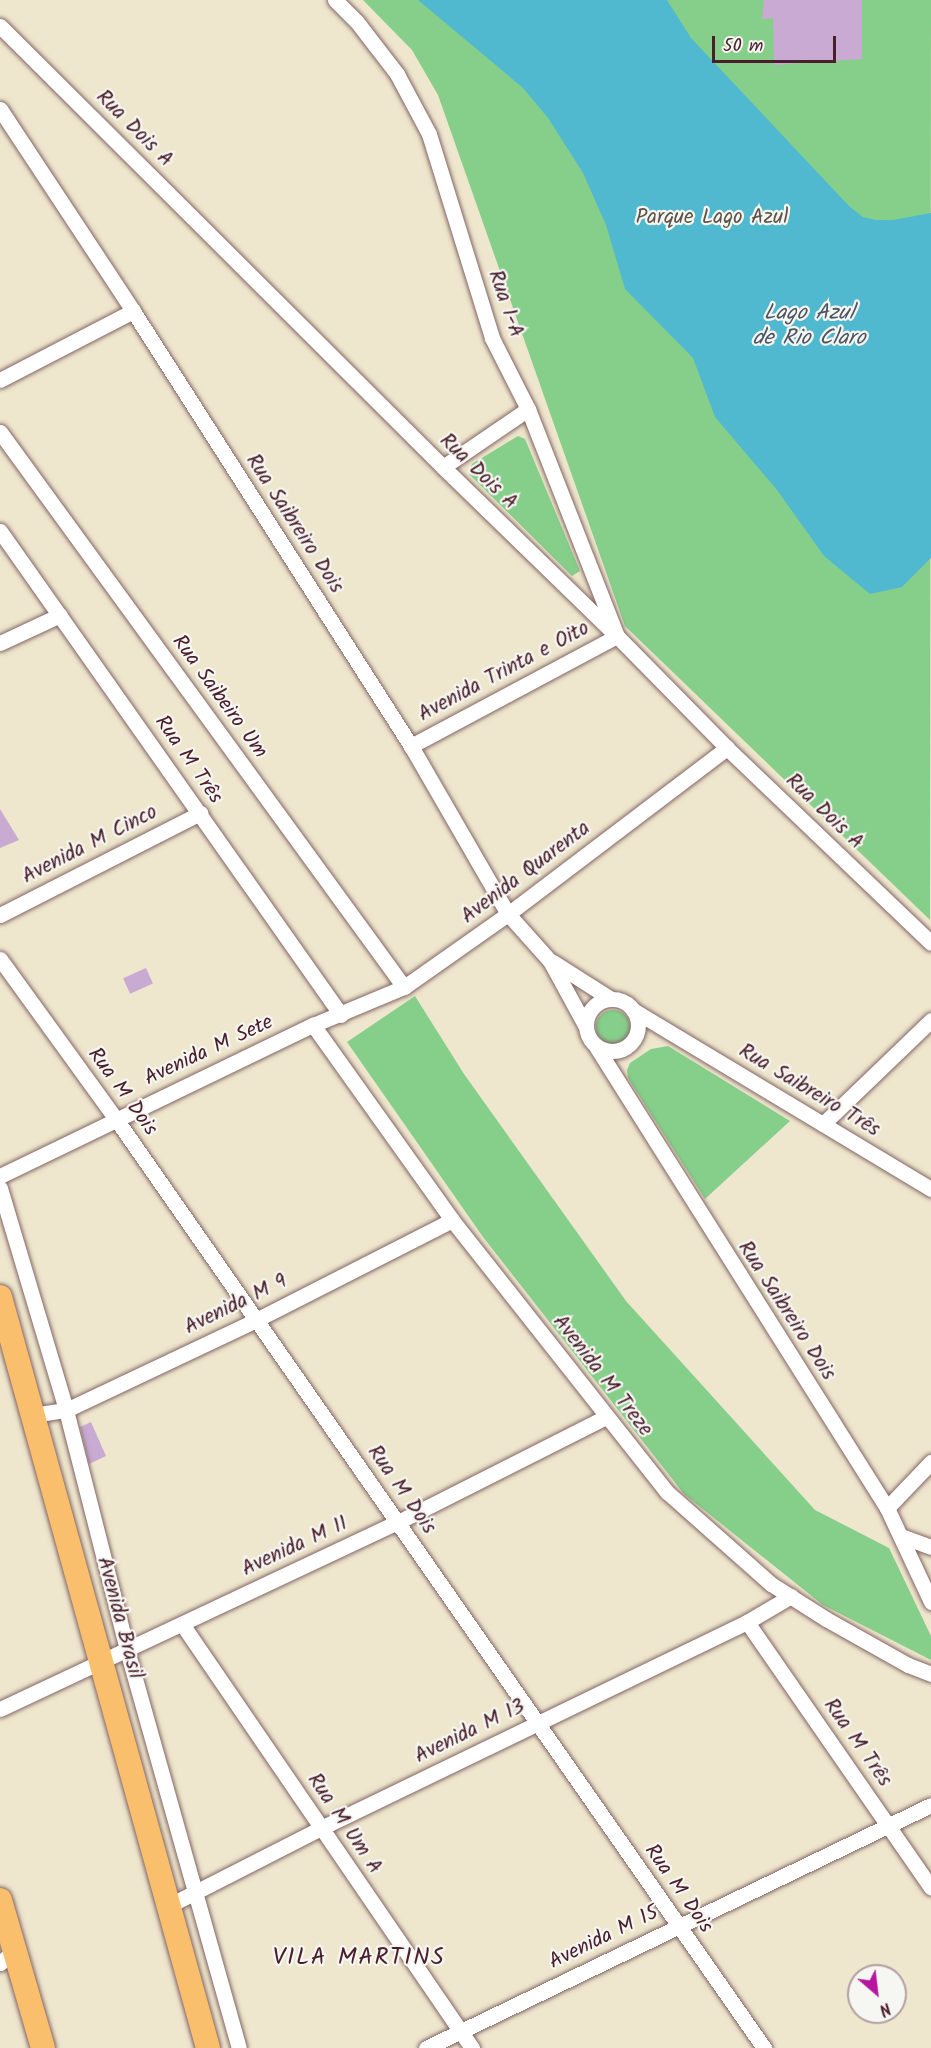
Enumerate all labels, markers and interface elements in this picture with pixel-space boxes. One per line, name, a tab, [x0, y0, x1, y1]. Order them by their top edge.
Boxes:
scale bar	[715, 24, 840, 62]
text: 50 m	[723, 32, 763, 61]
street label: Rua Dois A	[90, 85, 178, 173]
park label: Parque Lago Azul	[636, 205, 788, 231]
street label: Rua 1-A	[482, 267, 528, 341]
water label: Lago Azul de Rio Claro	[753, 300, 865, 352]
street label: Rua Dois A	[434, 429, 522, 515]
street label: Rua Saibreiro Dois	[240, 450, 348, 598]
street label: Avenida Trinta e Oito	[414, 616, 594, 728]
street label: Rua Saibeiro Um	[166, 630, 272, 764]
street label: Rua M Três	[148, 711, 228, 809]
street label: Rua Dois A	[780, 769, 868, 855]
street label: Avenida M Cinco	[18, 800, 162, 890]
street label: Avenida Quarenta	[457, 816, 595, 930]
street label: Avenida M Sete	[141, 1010, 277, 1092]
street label: Rua Saibreiro Três	[734, 1039, 884, 1143]
street label: Rua M Dois	[82, 1043, 162, 1141]
street label: Rua Saibreiro Dois	[732, 1237, 840, 1385]
street label: Avenida M 9	[180, 1269, 292, 1341]
street label: Avenida M Treze	[547, 1310, 657, 1442]
street label: Rua M Dois	[361, 1441, 441, 1539]
street label: Avenida M 11	[238, 1511, 352, 1583]
street label: Avenida Brasil	[91, 1554, 147, 1682]
street label: Avenida M 13	[411, 1694, 529, 1770]
street label: Rua M Três	[817, 1694, 897, 1792]
street label: Rua M Um A	[301, 1769, 387, 1879]
street label: Rua M Dois	[638, 1840, 718, 1938]
street label: Avenida M 15	[545, 1901, 663, 1975]
district label: VILA MARTINS	[273, 1944, 445, 1972]
north arrow	[847, 1964, 907, 2024]
text: N	[874, 1995, 895, 2022]

